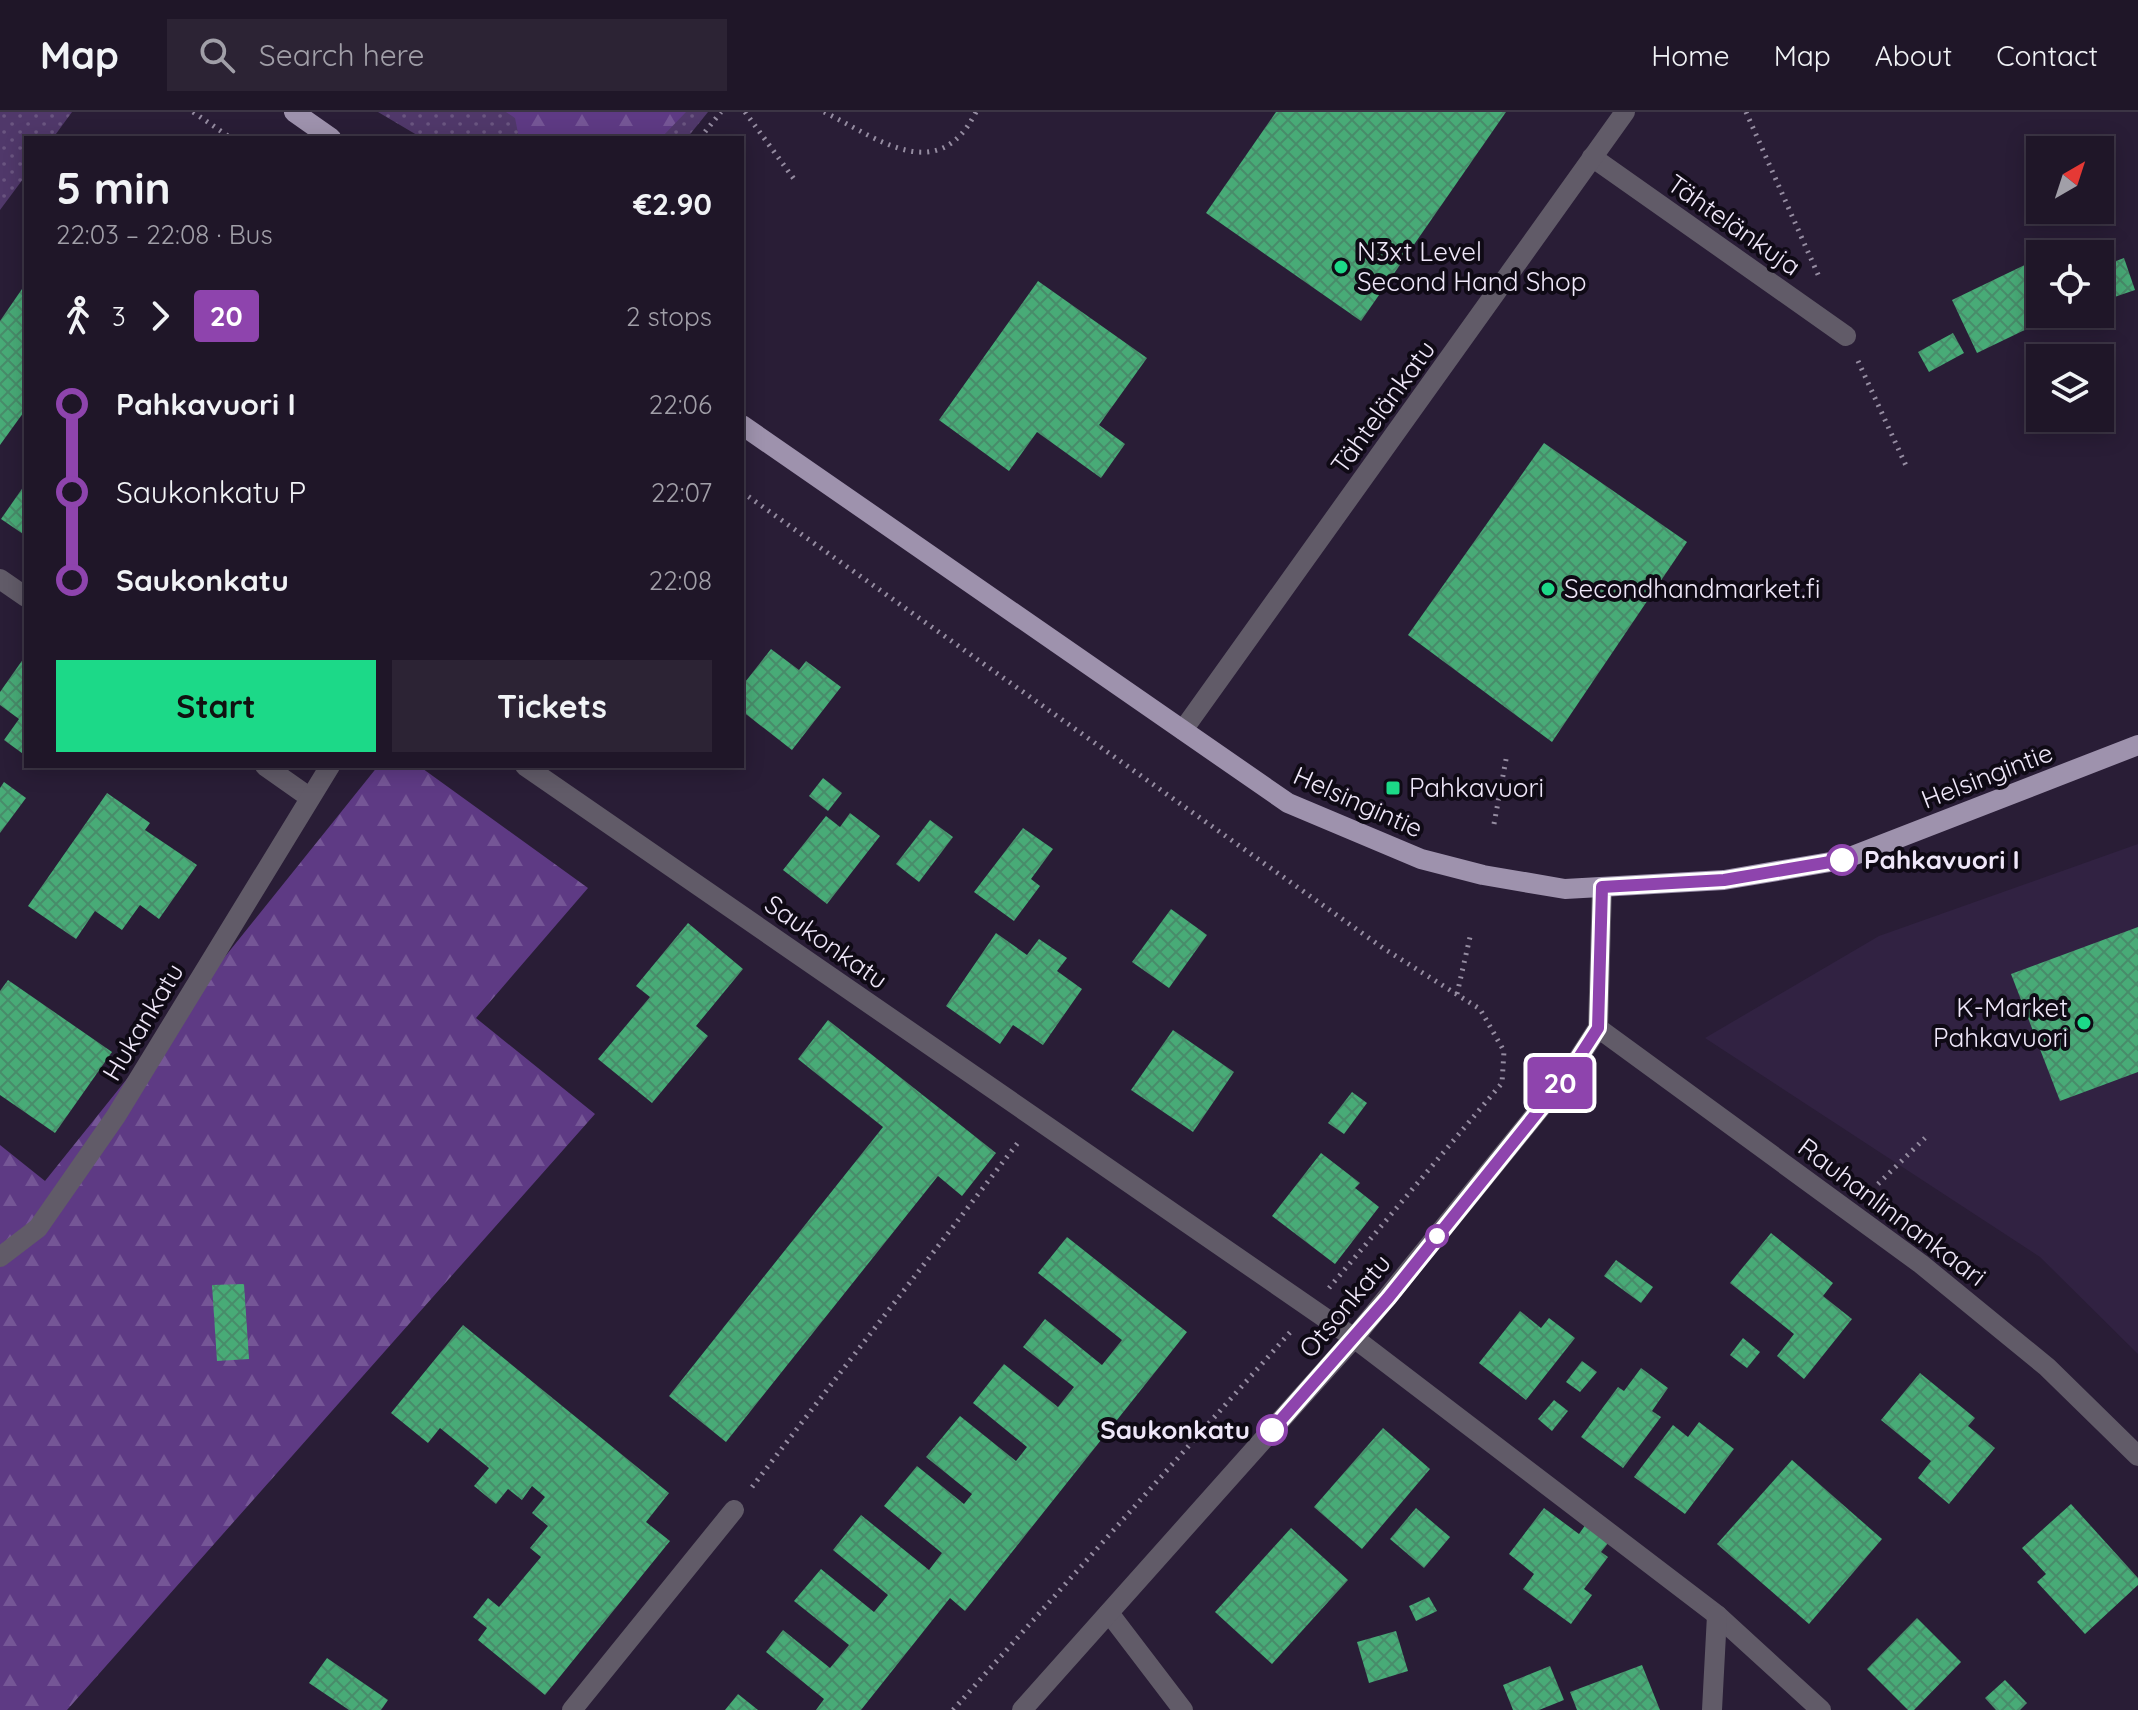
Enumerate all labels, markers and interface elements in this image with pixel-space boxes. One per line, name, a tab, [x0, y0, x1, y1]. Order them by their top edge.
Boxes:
search box	[167, 19, 727, 91]
text: Map	[40, 31, 119, 79]
icon: search	[195, 33, 239, 77]
text: Search here	[259, 36, 424, 74]
text: Home	[1651, 38, 1730, 73]
text: Map	[1774, 38, 1831, 73]
text: About	[1875, 38, 1952, 73]
text: Contact	[1996, 38, 2098, 73]
north arrow	[2026, 136, 2114, 224]
map controls	[2026, 136, 2114, 432]
text: 5 min	[56, 160, 171, 215]
street label: Tähtelänkuja	[1661, 167, 1807, 283]
text: €2.90	[633, 185, 712, 223]
text: 22:03 – 22:08 · Bus	[56, 218, 273, 251]
place label: N3xt Level Second Hand Shop	[1357, 235, 1587, 298]
button: locate	[2026, 240, 2114, 328]
marker: N3xt Level Second Hand Shop	[1332, 258, 1350, 276]
icon: walk	[56, 294, 100, 338]
icon: forward	[138, 294, 182, 338]
text: 20	[210, 298, 243, 333]
text: 3	[112, 300, 126, 333]
text: 2 stops	[626, 300, 712, 333]
street label: Tähtelänkatu	[1323, 334, 1442, 480]
button: layers	[2026, 344, 2114, 432]
text: Pahkavuori I	[116, 385, 296, 423]
text: 22:06	[649, 388, 712, 421]
text: Saukonkatu P	[116, 473, 306, 511]
text: 22:07	[651, 476, 712, 509]
text: Saukonkatu	[116, 561, 289, 599]
text: 22:08	[649, 564, 712, 597]
place label: Secondhandmarket.fi	[1564, 572, 1821, 605]
marker: Secondhandmarket.fi	[1539, 580, 1557, 598]
button: Start	[56, 660, 376, 752]
button: Tickets	[392, 660, 712, 752]
street label: Helsingintie	[1916, 735, 2057, 816]
street label: Helsingintie	[1288, 758, 1428, 845]
place label: Pahkavuori	[1409, 771, 1544, 804]
marker: Pahkavuori	[1384, 779, 1402, 797]
place label: Pahkavuori I	[1864, 843, 2020, 876]
marker: Pahkavuori I	[1827, 845, 1857, 875]
street label: Saukonkatu	[759, 887, 894, 996]
street label: Hukankatu	[95, 957, 191, 1087]
place label: K-Market Pahkavuori	[1933, 991, 2068, 1054]
marker: K-Market Pahkavuori	[2075, 1014, 2093, 1032]
line badge: 20	[1524, 1057, 1596, 1109]
text: 20	[1543, 1065, 1577, 1100]
street label: Rauhanlinnankaari	[1792, 1130, 1993, 1293]
unlabelled marker	[1426, 1225, 1448, 1247]
street label: Otsonkatu	[1292, 1247, 1398, 1364]
place label: Saukonkatu	[1100, 1413, 1250, 1446]
marker: Saukonkatu	[1257, 1415, 1287, 1445]

